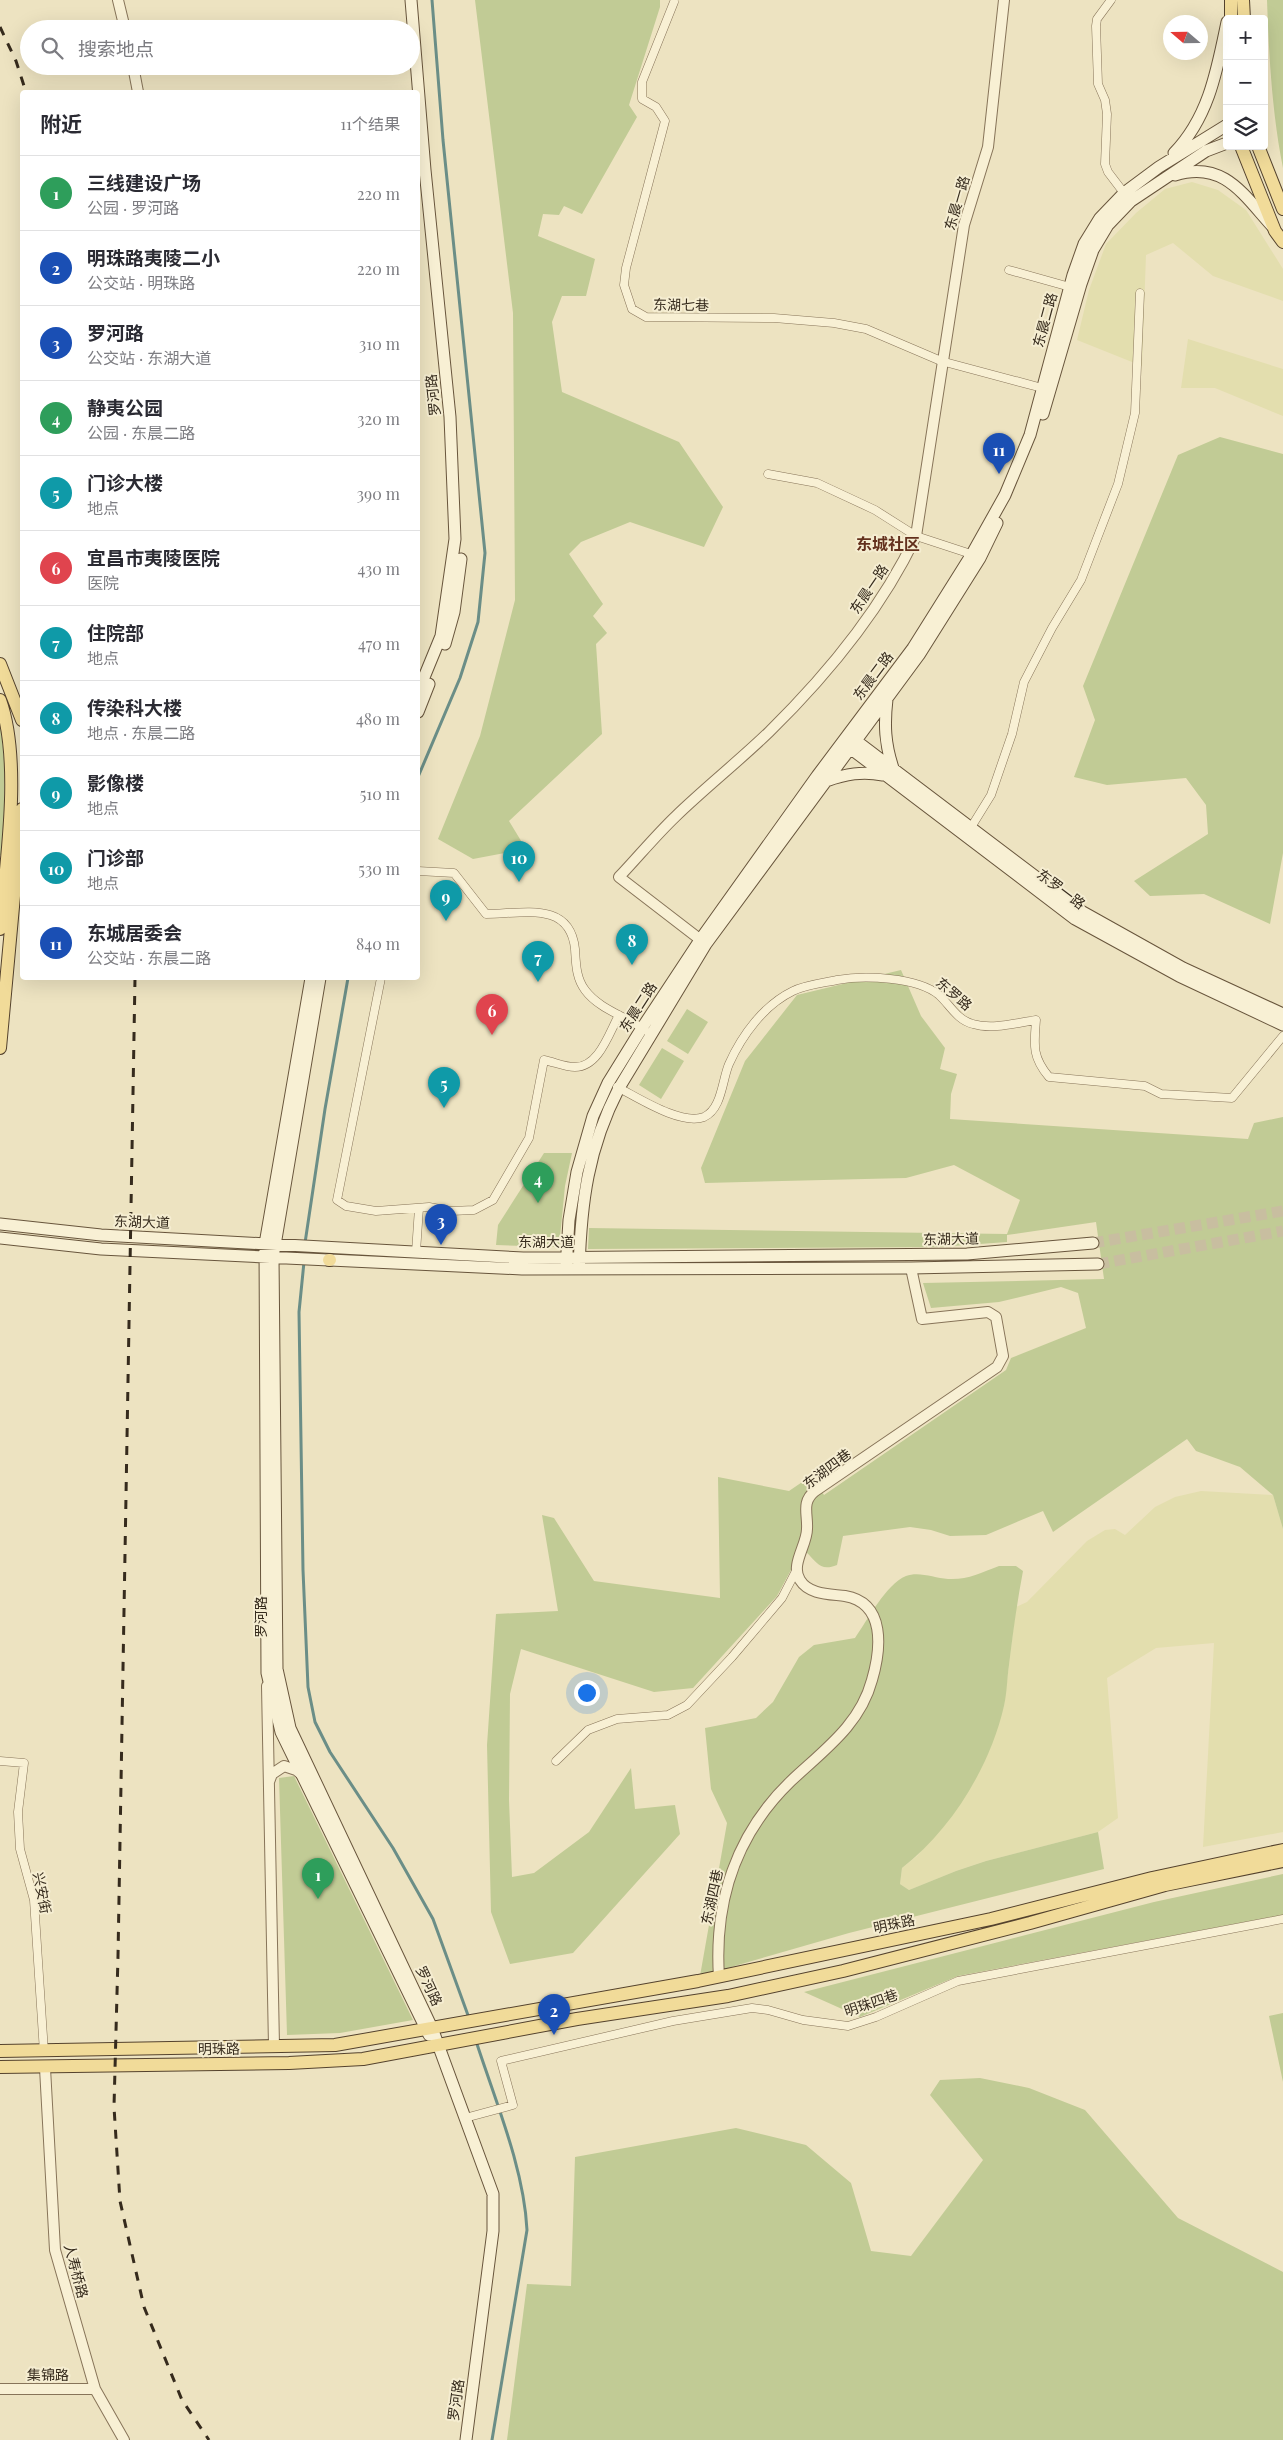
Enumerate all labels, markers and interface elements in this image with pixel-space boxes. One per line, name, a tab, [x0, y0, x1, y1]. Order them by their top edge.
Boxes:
north arrow	[1163, 15, 1208, 60]
map controls	[1223, 15, 1268, 150]
button: +	[1223, 15, 1268, 60]
search box	[20, 20, 420, 75]
icon: search	[38, 34, 66, 62]
text: 搜索地点	[78, 35, 154, 61]
button: −	[1223, 60, 1268, 105]
button: layers	[1223, 105, 1268, 150]
text: 附近	[40, 109, 82, 137]
text: 11个结果	[340, 113, 400, 134]
text: 三线建设广场	[87, 169, 201, 195]
street label: 东晨一路	[940, 173, 973, 232]
text: 1	[53, 183, 59, 204]
text: 220 m	[357, 183, 400, 204]
text: 公园 · 罗河路	[87, 197, 179, 218]
text: 明珠路夷陵二小	[87, 244, 220, 270]
text: 2	[52, 258, 60, 279]
text: 220 m	[357, 258, 400, 279]
text: 公交站 · 明珠路	[87, 272, 195, 293]
street label: 东晨二路	[1028, 290, 1061, 349]
street label: 东湖七巷	[653, 295, 709, 314]
text: 罗河路	[87, 319, 144, 345]
text: 3	[52, 333, 60, 354]
text: 310 m	[359, 333, 400, 354]
text: 公交站 · 东湖大道	[87, 347, 211, 368]
street label: 罗河路	[421, 373, 444, 417]
text: 静夷公园	[87, 394, 163, 420]
text: 4	[52, 408, 60, 429]
text: 320 m	[357, 408, 400, 429]
text: 公园 · 东晨二路	[87, 422, 195, 443]
pin: 11	[983, 433, 1015, 474]
text: 门诊大楼	[87, 469, 163, 495]
text: 5	[52, 483, 60, 504]
text: 390 m	[357, 483, 400, 504]
text: 地点	[87, 497, 119, 518]
district label: 东城社区	[856, 533, 920, 554]
text: 宜昌市夷陵医院	[87, 544, 220, 570]
text: 6	[52, 558, 60, 579]
text: 430 m	[357, 558, 400, 579]
street label: 东晨一路	[845, 560, 892, 617]
text: 医院	[87, 572, 119, 593]
text: 住院部	[87, 619, 144, 645]
text: 7	[52, 633, 60, 654]
text: 470 m	[358, 633, 400, 654]
text: 地点	[87, 647, 119, 668]
street label: 东晨二路	[848, 648, 897, 704]
text: 传染科大楼	[87, 694, 182, 720]
text: 8	[52, 708, 60, 729]
text: 480 m	[356, 708, 400, 729]
text: 地点 · 东晨二路	[87, 722, 195, 743]
text: 影像楼	[87, 769, 144, 795]
text: 9	[52, 783, 60, 804]
text: 510 m	[360, 783, 400, 804]
text: 地点	[87, 797, 119, 818]
pin: 10	[503, 841, 535, 882]
text: 门诊部	[87, 844, 144, 870]
text: 10	[48, 858, 64, 879]
text: 530 m	[358, 858, 400, 879]
street label: 东罗一路	[1033, 864, 1089, 913]
text: 地点	[87, 872, 119, 893]
pin: 9	[430, 880, 462, 921]
text: 东城居委会	[87, 919, 182, 945]
pin: 8	[616, 924, 648, 965]
text: 11	[50, 933, 62, 954]
text: 840 m	[356, 933, 400, 954]
pin: 7	[522, 941, 554, 982]
text: 公交站 · 东晨二路	[87, 947, 211, 968]
street label: 东罗路	[932, 973, 976, 1015]
street label: 东晨二路	[614, 978, 661, 1035]
pin: 6	[476, 994, 508, 1035]
pin: 5	[428, 1067, 460, 1108]
pin: 4	[522, 1162, 554, 1203]
pin: 3	[425, 1204, 457, 1245]
street label: 东湖大道	[114, 1211, 170, 1232]
street label: 东湖大道	[923, 1229, 979, 1248]
street label: 东湖大道	[518, 1232, 574, 1251]
street label: 东湖四巷	[799, 1444, 855, 1493]
street label: 罗河路	[251, 1596, 270, 1638]
your location	[574, 1680, 600, 1706]
pin: 1	[302, 1858, 334, 1899]
street label: 东湖四巷	[696, 1868, 727, 1926]
street label: 兴安街	[29, 1870, 56, 1915]
street label: 明珠路	[871, 1910, 916, 1937]
street label: 罗河路	[412, 1963, 447, 2009]
street label: 明珠四巷	[841, 1984, 900, 2021]
pin: 2	[538, 1994, 570, 2035]
street label: 明珠路	[198, 2039, 240, 2058]
street label: 人寿桥路	[60, 2241, 93, 2300]
street label: 集锦路	[27, 2365, 69, 2384]
street label: 罗河路	[443, 2378, 468, 2422]

